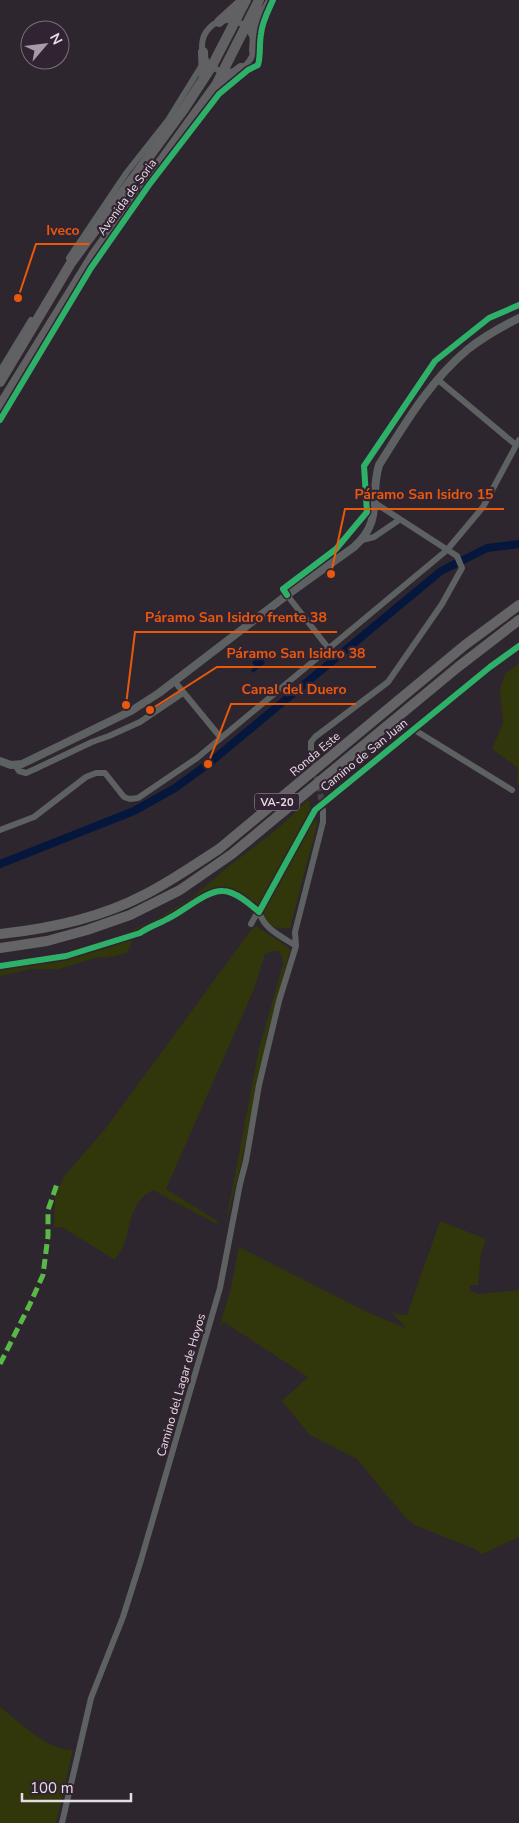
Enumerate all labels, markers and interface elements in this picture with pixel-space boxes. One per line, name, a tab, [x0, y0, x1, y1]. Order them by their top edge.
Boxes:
north arrow	[20, 20, 70, 70]
text: N	[45, 30, 67, 48]
street label: Avenida de Soria	[94, 156, 160, 238]
callout: Iveco	[36, 215, 89, 244]
text: Iveco	[46, 221, 80, 240]
callout: Páramo San Isidro 15	[345, 480, 504, 509]
text: Páramo San Isidro 15	[355, 485, 493, 504]
callout: Páramo San Isidro frente 38	[135, 603, 337, 632]
text: Páramo San Isidro frente 38	[145, 608, 327, 627]
callout: Páramo San Isidro 38	[217, 638, 376, 667]
text: Páramo San Isidro 38	[227, 644, 365, 663]
callout: Canal del Duero	[231, 675, 356, 704]
text: Canal del Duero	[241, 680, 347, 699]
street label: Camino de San Juan	[317, 715, 411, 795]
street label: Ronda Este	[287, 728, 343, 780]
road number: VA-20	[254, 794, 300, 810]
street label: Camino del Lagar de Hoyos	[153, 1311, 209, 1458]
scale bar	[22, 1770, 131, 1802]
text: 100 m	[30, 1778, 74, 1798]

